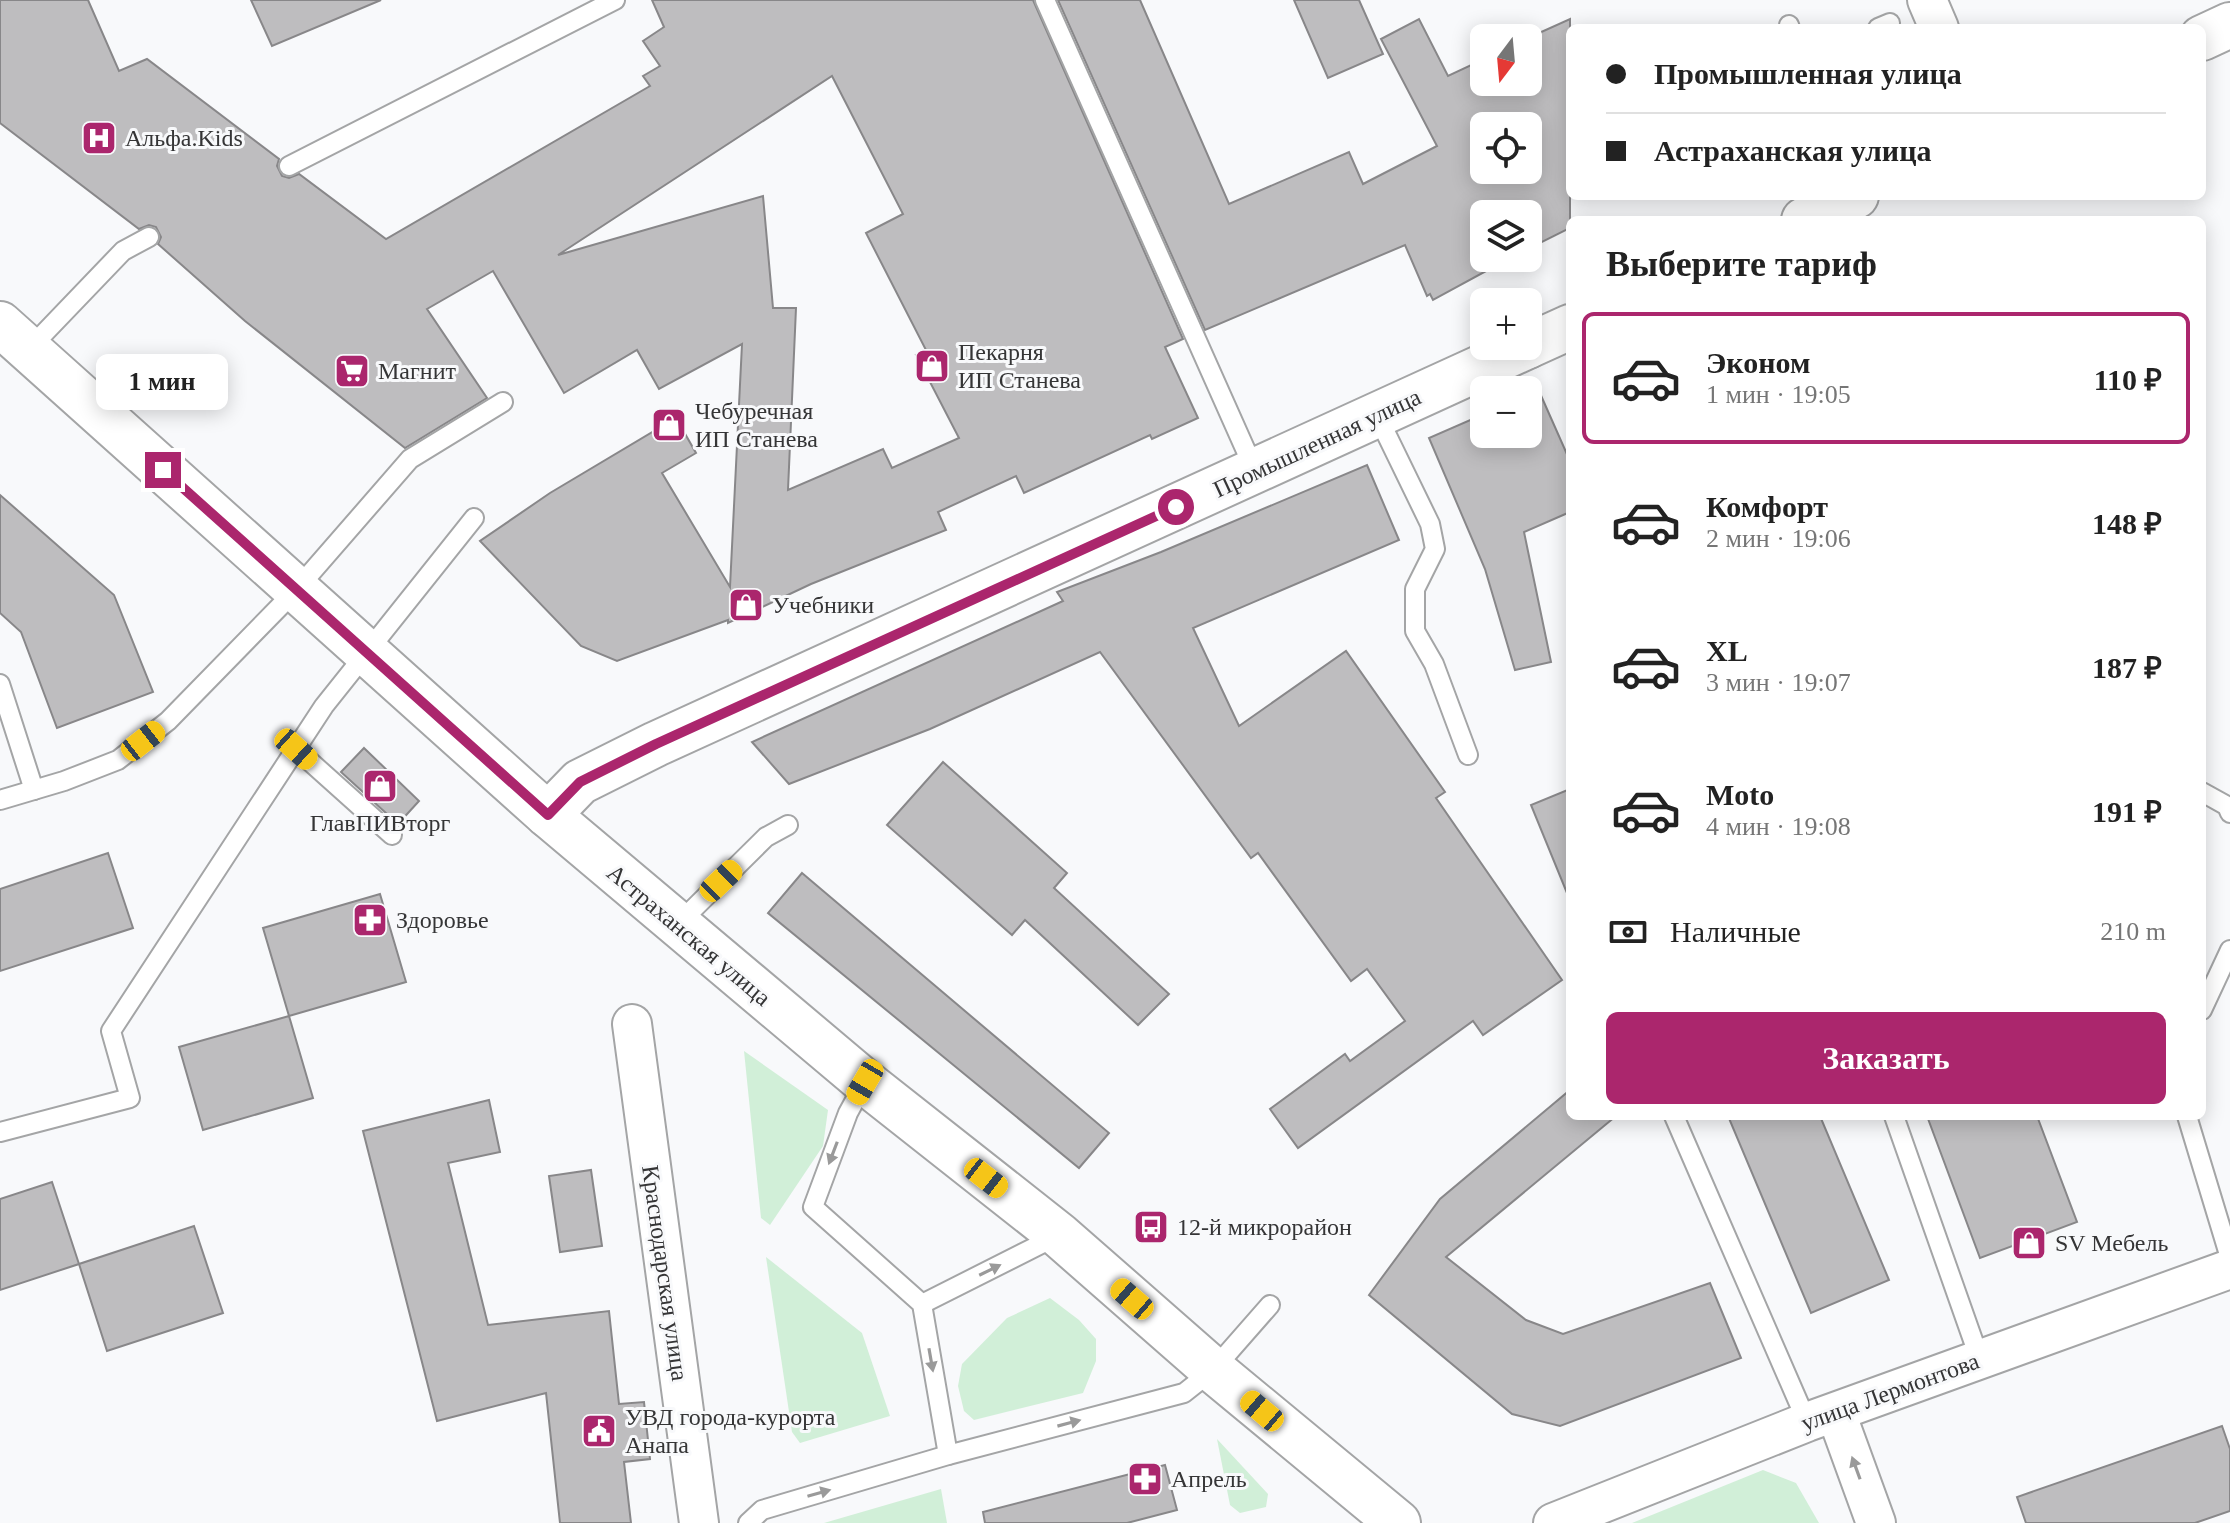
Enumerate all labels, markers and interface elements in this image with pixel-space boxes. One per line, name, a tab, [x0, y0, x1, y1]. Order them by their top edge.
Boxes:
north arrow	[1470, 24, 1542, 96]
map controls	[1470, 24, 1542, 448]
text: Промышленная улица	[1654, 57, 1962, 90]
button: locate	[1470, 112, 1542, 184]
hospital icon: Альфа.Kids	[80, 119, 118, 157]
place label: Альфа.Kids	[125, 125, 243, 151]
text: Астраханская улица	[1654, 134, 1931, 167]
button: layers	[1470, 200, 1542, 272]
text: Выберите тариф	[1606, 244, 1877, 284]
button: +	[1470, 288, 1542, 360]
place label: Пекарня ИП Станева	[958, 339, 1081, 393]
icon: car	[1610, 342, 1682, 414]
text: Эконом	[1706, 346, 1810, 379]
shop icon: Пекарня ИП Станева	[913, 347, 951, 385]
supermarket icon: Магнит	[333, 352, 371, 390]
callout: 1 мин	[97, 354, 229, 410]
place label: Магнит	[378, 358, 457, 384]
text: 110 ₽	[2094, 363, 2162, 396]
text: 1 мин	[128, 367, 196, 396]
button: −	[1470, 376, 1542, 448]
text: 1 мин · 19:05	[1706, 380, 1851, 409]
street label: Промышленная улица	[1209, 383, 1425, 503]
place label: Чебуречная ИП Станева	[695, 398, 818, 452]
shop icon: Чебуречная ИП Станева	[650, 406, 688, 444]
route end	[145, 452, 181, 488]
icon: car	[1610, 486, 1682, 558]
route start	[1158, 489, 1194, 525]
text: Комфорт	[1706, 490, 1828, 523]
text: 148 ₽	[2092, 507, 2162, 540]
text: 2 мин · 19:06	[1706, 524, 1851, 553]
shop icon: Учебники	[727, 586, 765, 624]
place label: Учебники	[772, 592, 874, 618]
icon: car	[1610, 630, 1682, 702]
text: XL	[1706, 634, 1748, 667]
text: 187 ₽	[2092, 651, 2162, 684]
text: 3 мин · 19:07	[1706, 668, 1851, 697]
car	[117, 717, 169, 765]
car	[270, 724, 322, 774]
shop icon: ГлавПИВторг	[361, 767, 399, 805]
icon: car	[1610, 774, 1682, 846]
text: Moto	[1706, 778, 1774, 811]
text: 191 ₽	[2092, 795, 2162, 828]
place label: ГлавПИВторг	[310, 810, 451, 836]
text: 4 мин · 19:08	[1706, 812, 1851, 841]
car	[695, 856, 747, 906]
street label: Астраханская улица	[602, 859, 776, 1011]
pharmacy icon: Здоровье	[351, 901, 389, 939]
place label: Здоровье	[396, 907, 489, 933]
icon: cash	[1606, 910, 1650, 954]
text: Наличные	[1670, 915, 1801, 948]
text: 210 m	[2100, 917, 2166, 946]
button: Заказать	[1606, 1012, 2166, 1104]
car	[843, 1055, 887, 1109]
one-way arrow	[826, 1141, 839, 1165]
car	[960, 1154, 1012, 1202]
street label: Краснодарская улица	[637, 1164, 693, 1383]
bus stop icon: 12-й микрорайон	[1132, 1208, 1170, 1246]
place label: 12-й микрорайон	[1177, 1214, 1352, 1240]
shop icon: SV Мебель	[2010, 1224, 2048, 1262]
place label: SV Мебель	[2055, 1230, 2168, 1256]
one-way arrow	[979, 1263, 1002, 1276]
car	[1106, 1274, 1158, 1324]
one-way arrow	[926, 1347, 938, 1372]
street label: улица Лермонтова	[1797, 1348, 1983, 1436]
car	[1236, 1386, 1288, 1436]
place label: УВД города-курорта Анапа	[625, 1404, 836, 1458]
public building icon: УВД города-курорта Анапа	[580, 1412, 618, 1450]
one-way arrow	[1056, 1417, 1081, 1429]
one-way arrow	[1849, 1456, 1862, 1480]
pharmacy icon: Апрель	[1126, 1460, 1164, 1498]
place label: Апрель	[1171, 1466, 1247, 1492]
one-way arrow	[807, 1486, 831, 1499]

